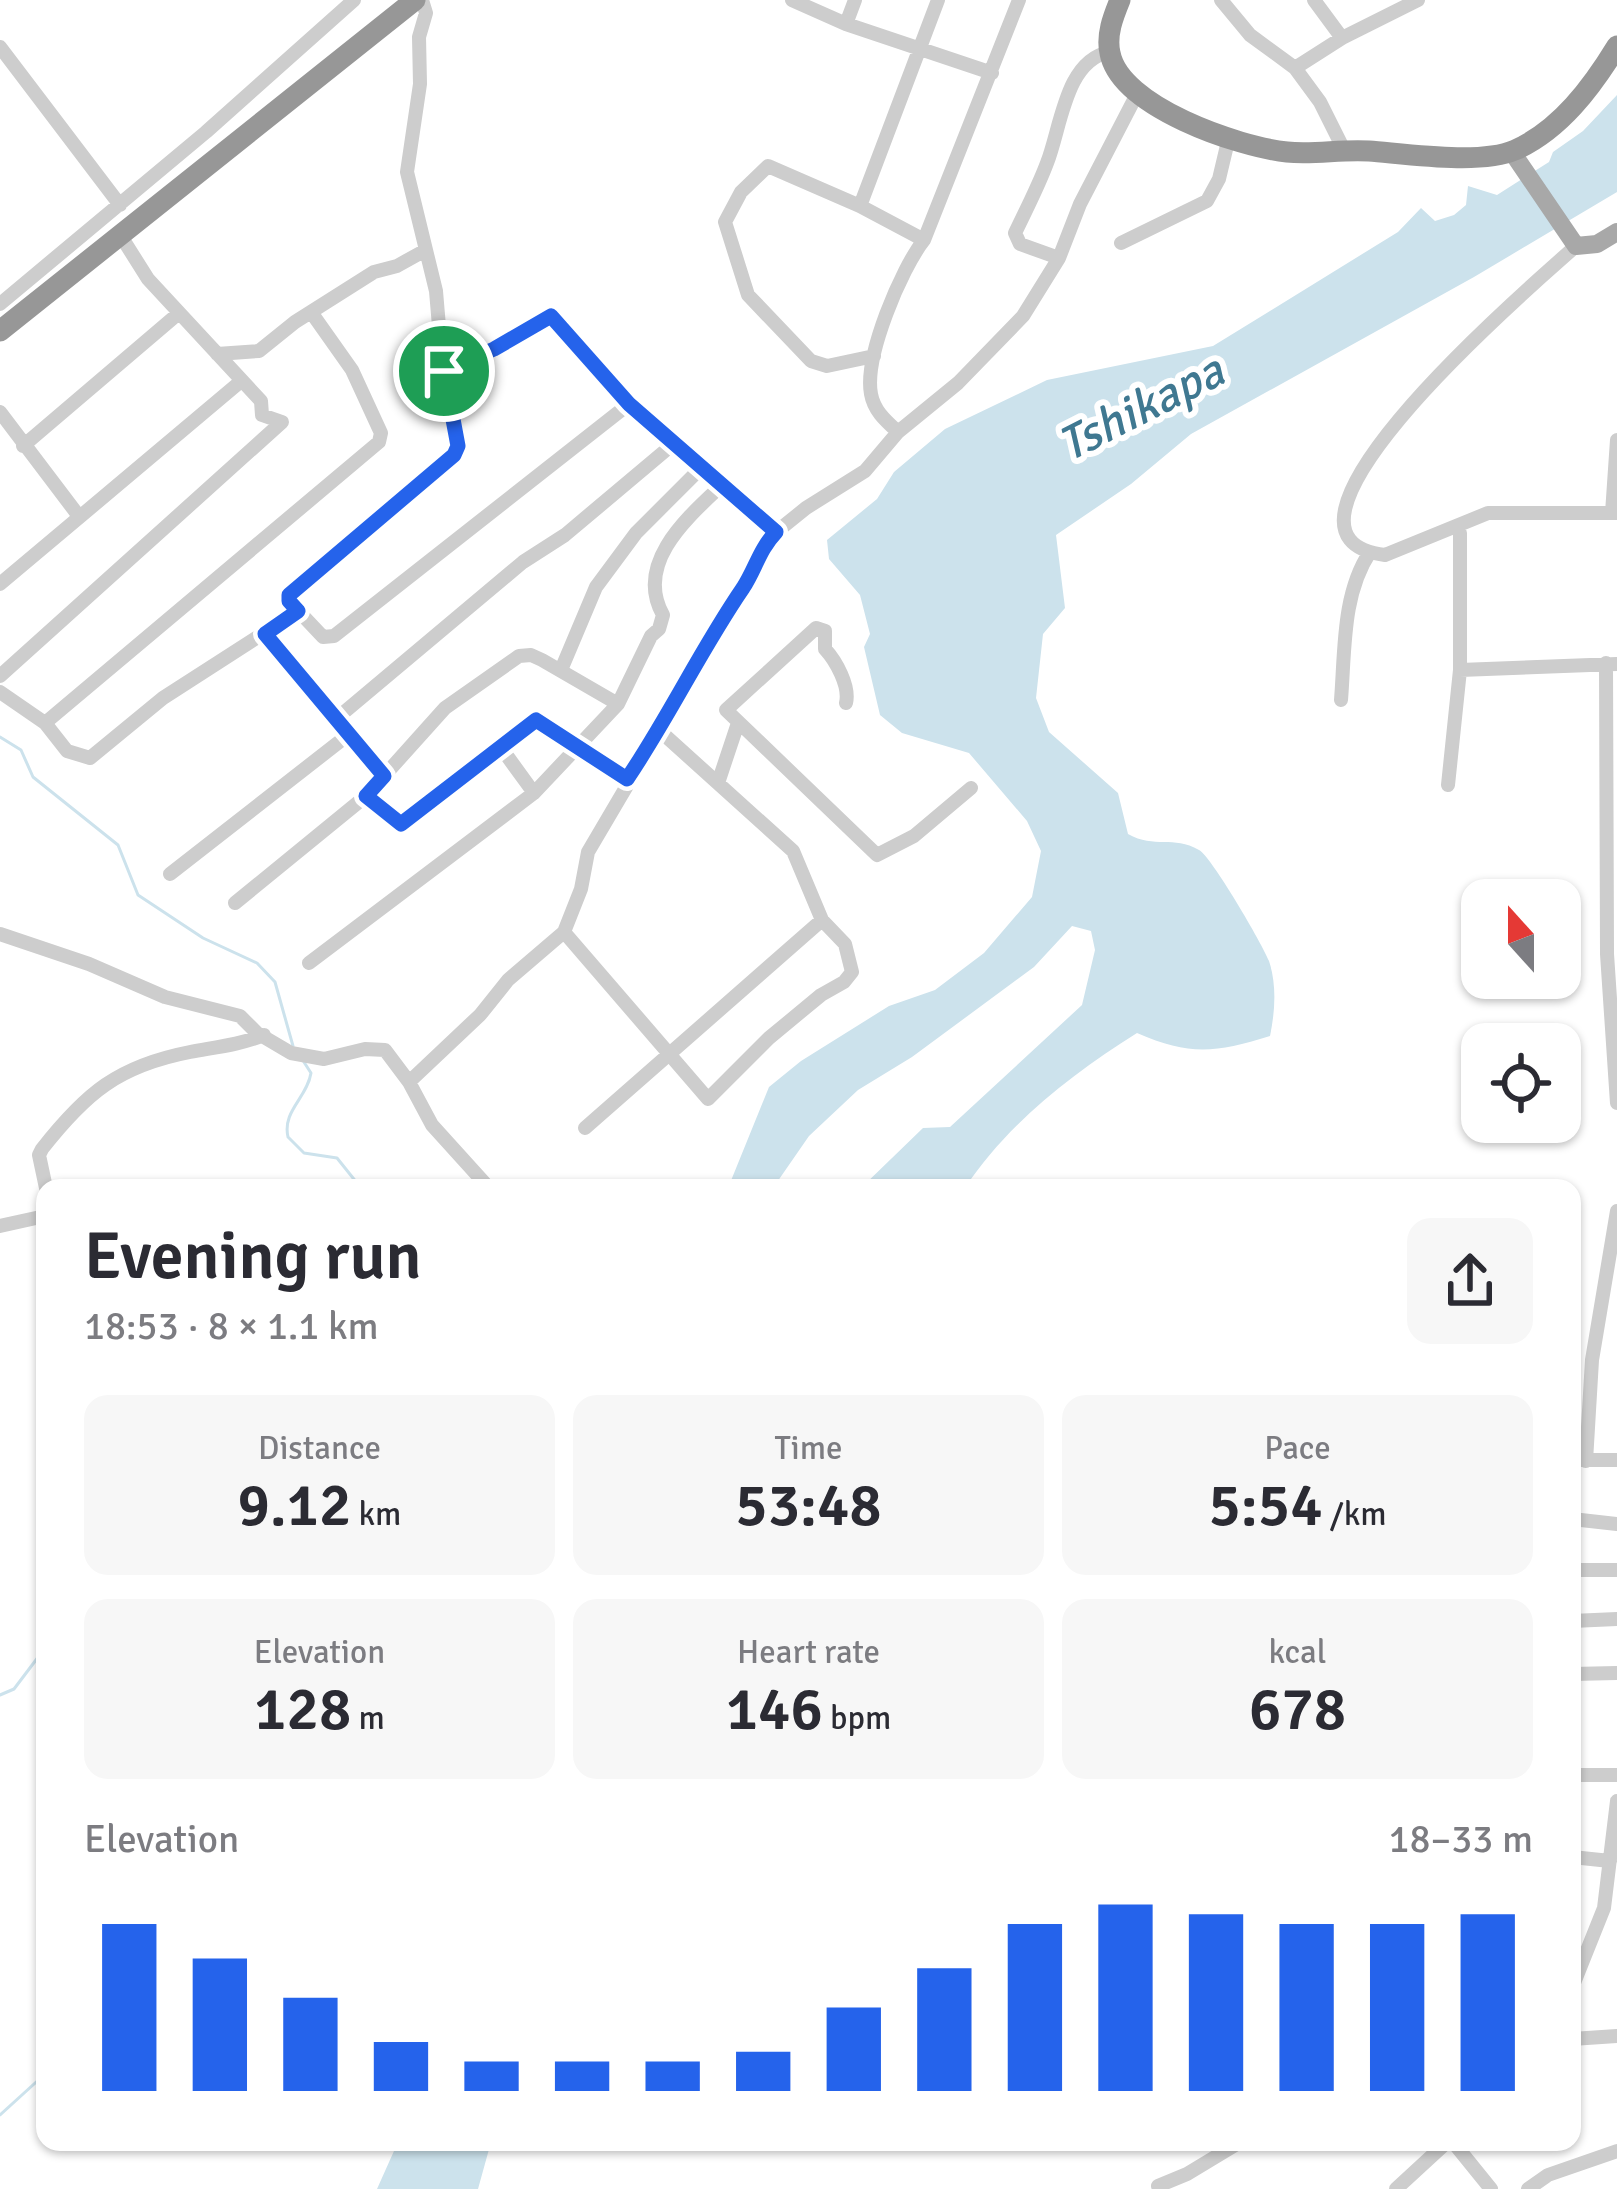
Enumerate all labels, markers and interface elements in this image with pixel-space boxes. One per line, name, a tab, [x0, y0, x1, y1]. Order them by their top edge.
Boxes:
pin	[393, 320, 495, 422]
icon: arrive	[411, 338, 477, 404]
water label: Tshikapa	[1048, 340, 1235, 475]
north arrow	[1461, 879, 1581, 999]
map controls	[1461, 879, 1581, 1143]
button: locate	[1461, 1023, 1581, 1143]
text: Evening run	[84, 1216, 422, 1297]
button: share	[1407, 1218, 1533, 1344]
text: 18:53 · 8 × 1.1 km	[84, 1302, 379, 1350]
text: Distance	[258, 1428, 381, 1469]
text: Time	[775, 1428, 843, 1469]
text: Pace	[1264, 1428, 1331, 1469]
text: 9.12	[238, 1469, 351, 1543]
text: 53:48	[735, 1469, 882, 1543]
text: 5:54	[1208, 1469, 1323, 1543]
text: km	[351, 1494, 401, 1535]
text: /km	[1323, 1494, 1387, 1535]
text: Elevation	[254, 1632, 385, 1673]
text: Heart rate	[737, 1632, 880, 1673]
text: kcal	[1269, 1632, 1326, 1673]
text: 128	[254, 1673, 351, 1747]
text: 146	[726, 1673, 823, 1747]
text: 678	[1249, 1673, 1346, 1747]
text: m	[351, 1698, 385, 1739]
text: bpm	[823, 1698, 891, 1739]
text: Elevation	[84, 1815, 239, 1863]
text: 18–33 m	[1388, 1815, 1533, 1863]

